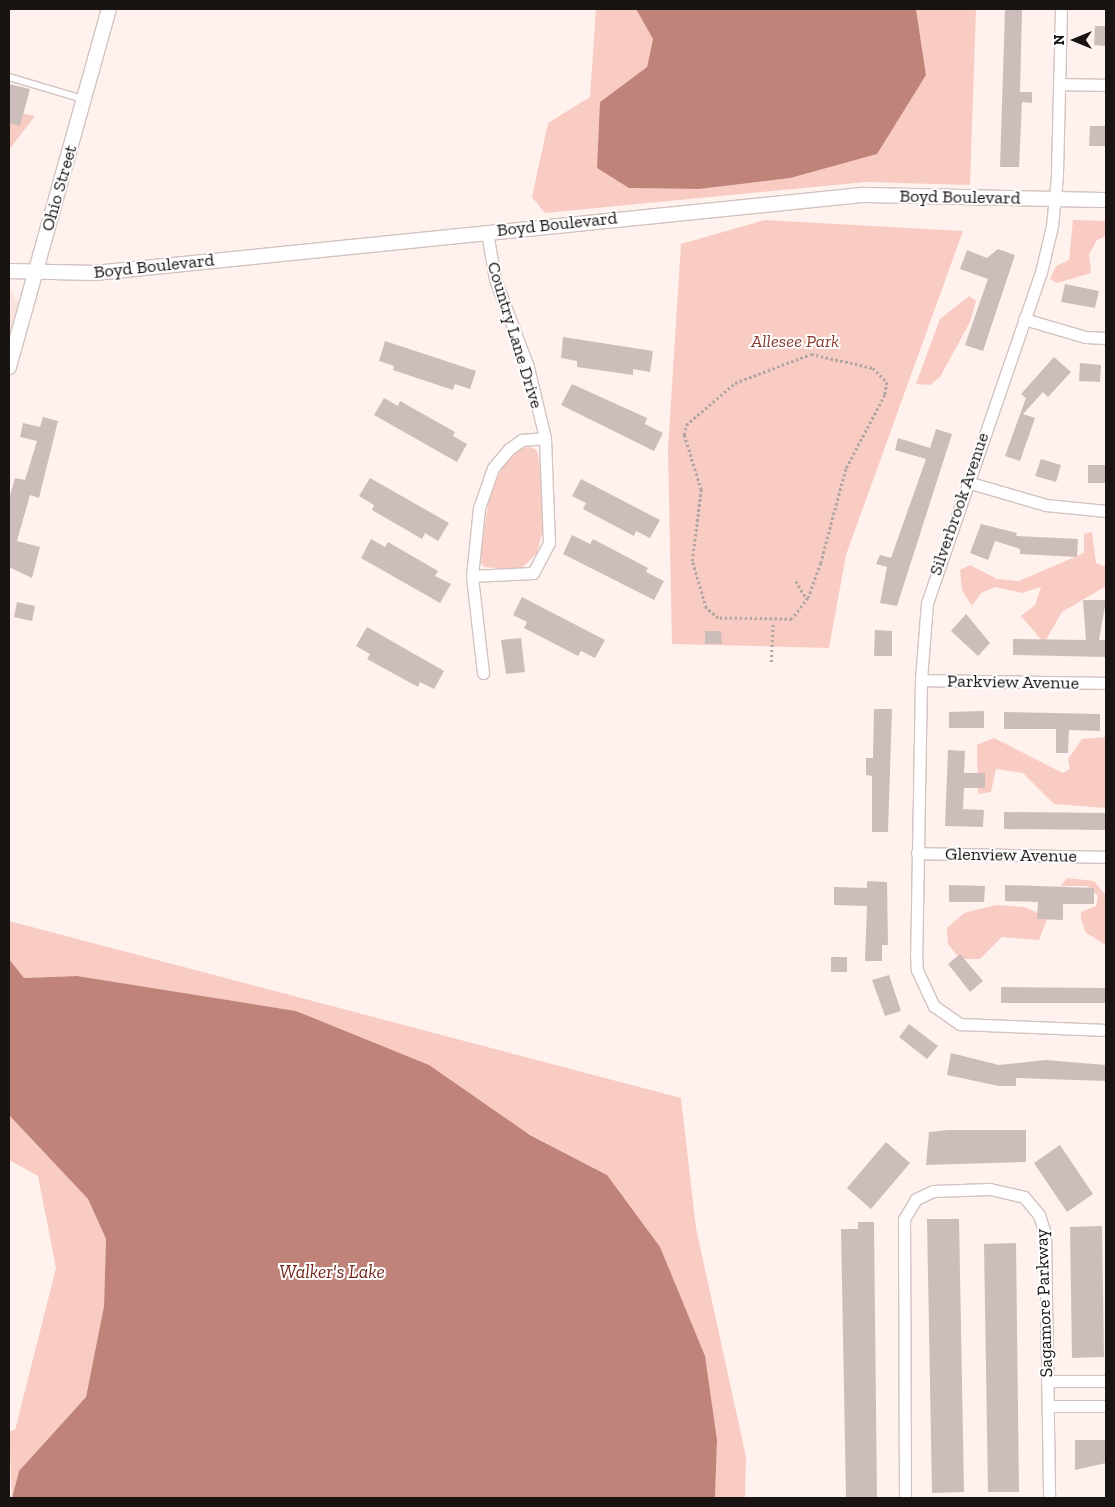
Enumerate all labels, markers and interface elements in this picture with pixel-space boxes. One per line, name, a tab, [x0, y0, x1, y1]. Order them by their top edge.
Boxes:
north arrow	[1050, 15, 1100, 65]
text: N	[1051, 35, 1068, 45]
street label: Ohio Street	[36, 142, 82, 234]
street label: Boyd Boulevard	[899, 185, 1021, 209]
street label: Boyd Boulevard	[496, 207, 618, 241]
street label: Boyd Boulevard	[93, 249, 215, 283]
street label: Country Lane Drive	[482, 259, 548, 411]
park label: Allesee Park	[751, 330, 839, 352]
street label: Silverbrook Avenue	[924, 429, 994, 579]
street label: Parkview Avenue	[946, 670, 1080, 694]
street label: Glenview Avenue	[944, 843, 1078, 867]
street label: Sagamore Parkway	[1031, 1228, 1057, 1378]
water label: Walker's Lake	[279, 1261, 385, 1283]

